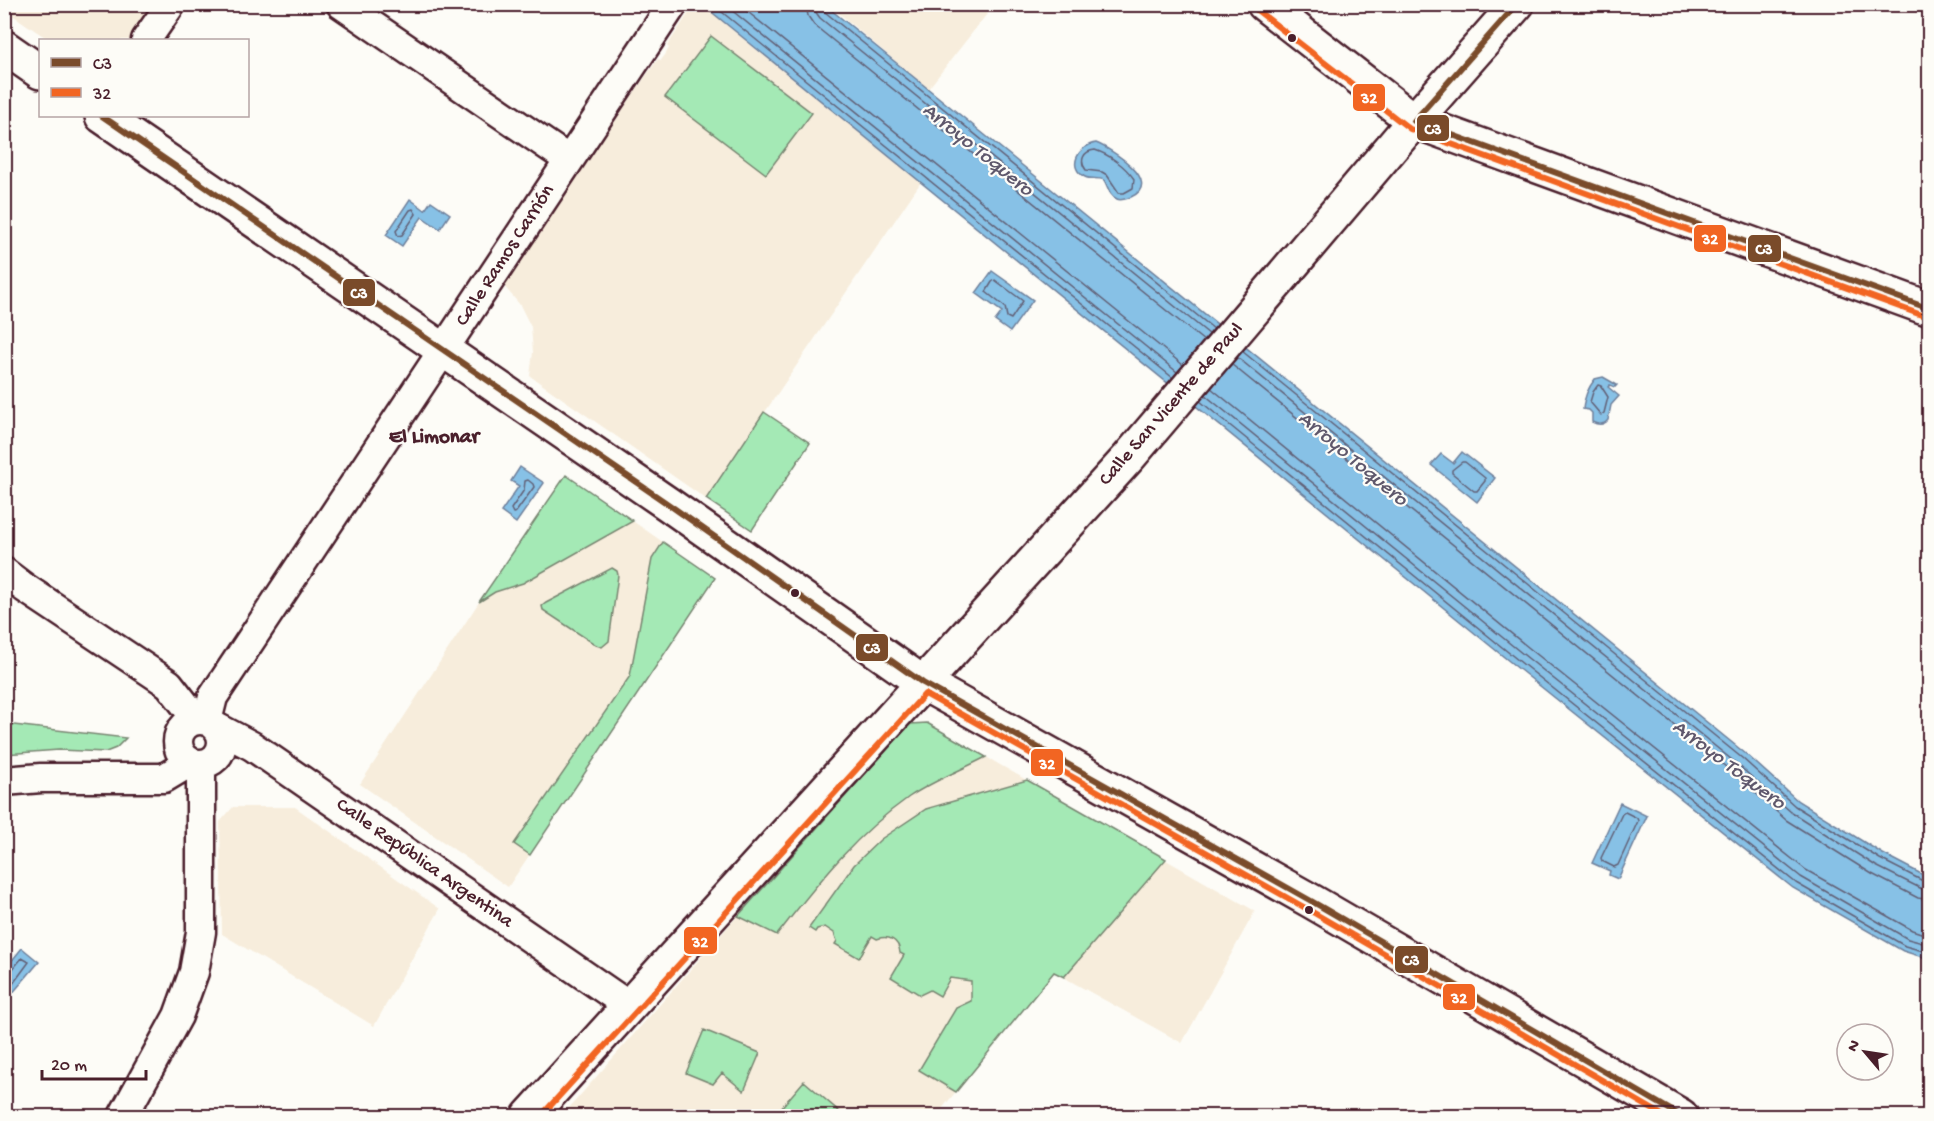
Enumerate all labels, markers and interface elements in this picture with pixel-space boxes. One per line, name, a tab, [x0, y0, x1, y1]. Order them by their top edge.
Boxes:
unlabelled marker	[1286, 32, 1298, 44]
legend	[39, 39, 249, 117]
text: C3	[93, 55, 112, 76]
line badge: 32	[1352, 83, 1386, 112]
text: 32	[92, 85, 111, 106]
text: 32	[1360, 91, 1377, 110]
water label: Arroyo Toquero	[917, 99, 1038, 204]
line badge: C3	[1416, 114, 1450, 142]
text: C3	[1424, 122, 1441, 141]
street label: Calle Ramos Carrión	[452, 180, 561, 331]
line badge: 32	[1693, 224, 1727, 253]
text: 32	[1701, 232, 1718, 251]
line badge: C3	[1747, 234, 1782, 263]
text: C3	[1755, 242, 1772, 261]
line badge: C3	[342, 278, 376, 307]
text: C3	[350, 286, 367, 305]
street label: Calle San Vicente de Paul	[1095, 319, 1249, 491]
water label: Arroyo Toquero	[1292, 407, 1413, 514]
district label: El Limonar	[389, 426, 481, 451]
unlabelled marker	[789, 587, 801, 599]
line badge: C3	[855, 633, 889, 662]
text: C3	[863, 641, 880, 660]
water label: Arroyo Toquero	[1667, 715, 1790, 817]
line badge: 32	[1030, 748, 1064, 777]
text: 32	[1038, 757, 1055, 776]
street label: Calle República Argentina	[331, 794, 518, 934]
unlabelled marker	[1303, 904, 1315, 916]
line badge: 32	[683, 926, 718, 955]
text: 32	[691, 935, 708, 954]
line badge: C3	[1394, 945, 1429, 974]
text: C3	[1402, 953, 1419, 972]
line badge: 32	[1442, 983, 1476, 1011]
text: 32	[1450, 991, 1467, 1010]
north arrow	[1835, 1022, 1895, 1082]
text: N	[1844, 1037, 1866, 1056]
scale bar	[42, 1043, 146, 1081]
text: 20 m	[51, 1056, 87, 1077]

